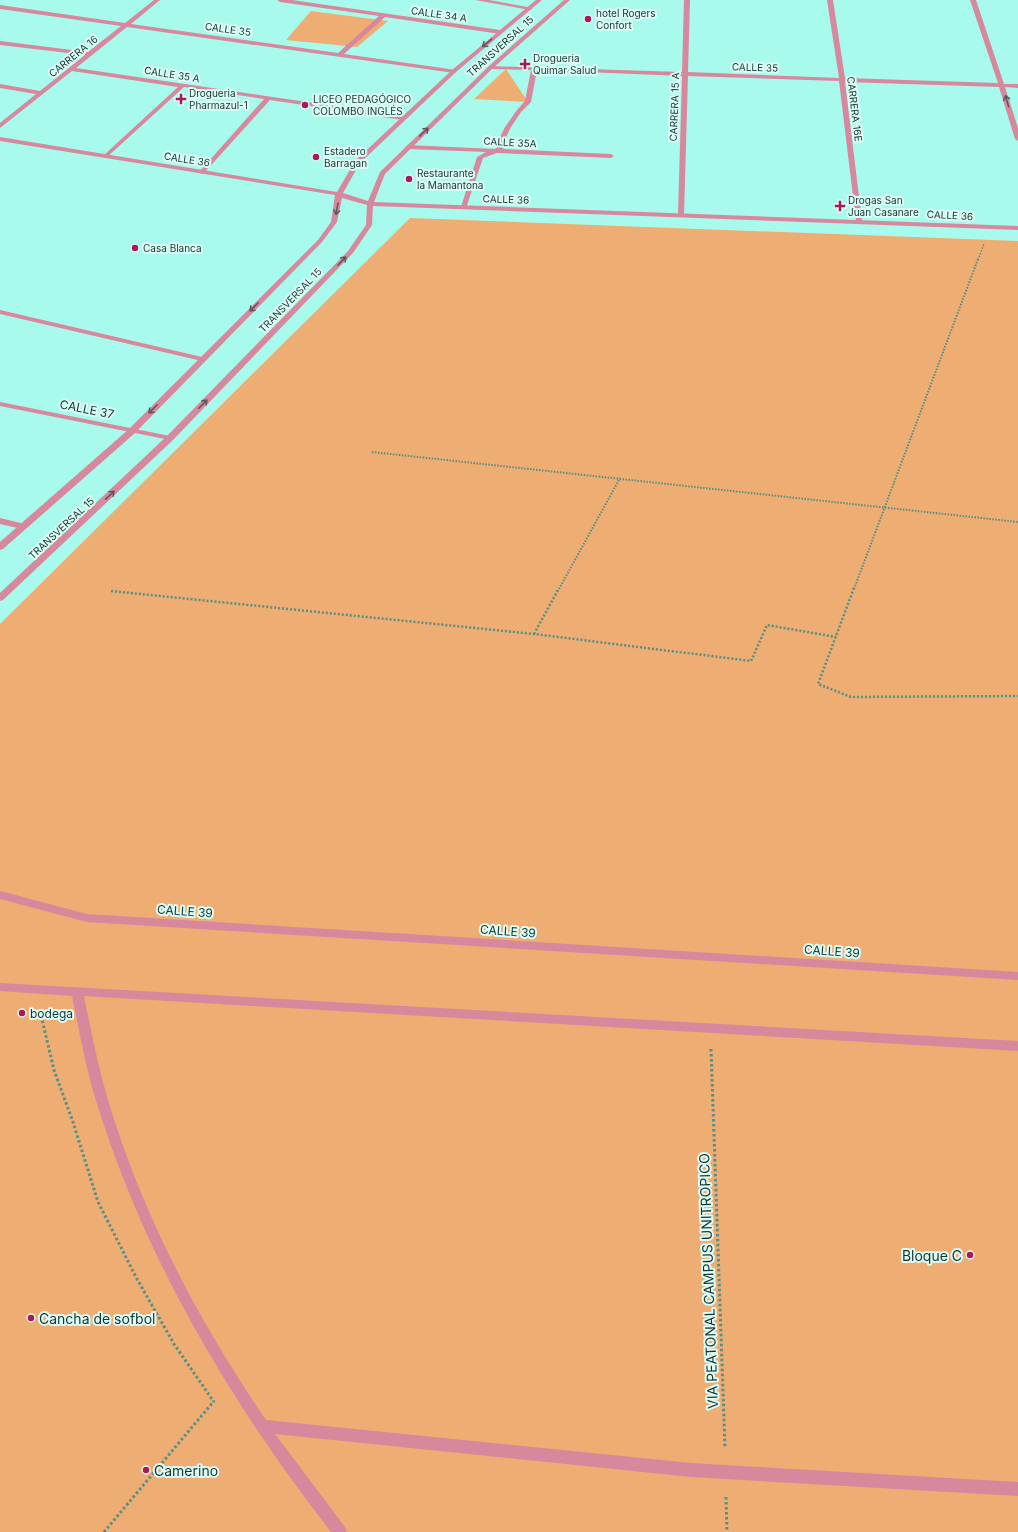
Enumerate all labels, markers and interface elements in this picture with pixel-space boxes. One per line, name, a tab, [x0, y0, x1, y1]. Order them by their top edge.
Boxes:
street label: CALLE 34 A	[410, 4, 468, 24]
place label: hotel Rogers Confort	[596, 7, 655, 31]
street label: TRANSVERSAL 15	[464, 13, 536, 79]
marker: hotel Rogers Confort	[583, 14, 593, 24]
street label: CALLE 35	[204, 20, 252, 38]
street label: CARRERA 16	[46, 33, 100, 79]
one-way arrow	[482, 38, 492, 47]
place label: Drogueria Quimar Salud	[533, 52, 596, 76]
marker: Drogueria Quimar Salud	[520, 59, 530, 69]
street label: CALLE 35	[732, 60, 778, 74]
street label: CALLE 35 A	[143, 64, 201, 84]
street label: CARRERA 15 A	[667, 72, 681, 142]
street label: CARRERA 16E	[845, 76, 865, 142]
place label: Drogueria Pharmazul-1	[189, 87, 248, 111]
place label: LICEO PEDAGÓGICO COLOMBO INGLÉS	[313, 92, 412, 117]
marker: Drogueria Pharmazul-1	[176, 94, 186, 104]
one-way arrow	[1003, 95, 1010, 108]
marker: LICEO PEDAGÓGICO COLOMBO INGLÉS	[300, 100, 310, 110]
one-way arrow	[419, 127, 429, 137]
street label: CALLE 35A	[483, 135, 537, 149]
place label: Estadero Barragan	[324, 145, 367, 169]
street label: CALLE 36	[163, 149, 211, 169]
marker: Estadero Barragan	[311, 152, 321, 162]
place label: Restaurante la Mamantona	[417, 167, 483, 191]
marker: Restaurante la Mamantona	[404, 174, 414, 184]
street label: CALLE 36	[483, 192, 529, 206]
place label: Drogas San Juan Casanare	[848, 194, 919, 218]
marker: Drogas San Juan Casanare	[835, 201, 845, 211]
one-way arrow	[332, 202, 340, 215]
street label: CALLE 36	[926, 208, 974, 222]
place label: Casa Blanca	[143, 242, 202, 254]
marker: Casa Blanca	[130, 243, 140, 253]
one-way arrow	[337, 256, 347, 266]
street label: TRANSVERSAL 15	[256, 265, 324, 335]
one-way arrow	[249, 302, 259, 312]
street label: CALLE 37	[58, 396, 116, 422]
one-way arrow	[198, 399, 208, 409]
one-way arrow	[148, 404, 158, 414]
one-way arrow	[105, 490, 115, 500]
street label: TRANSVERSAL 15	[26, 495, 96, 561]
street label: CALLE 39	[157, 902, 213, 920]
street label: CALLE 39	[480, 922, 536, 940]
street label: CALLE 39	[804, 942, 860, 960]
place label: bodega	[30, 1006, 73, 1021]
marker: bodega	[17, 1008, 27, 1018]
street label: VIA PEATONAL CAMPUS UNITROPICO	[695, 1153, 721, 1409]
place label: Bloque C	[902, 1247, 962, 1264]
marker: Bloque C	[965, 1250, 975, 1260]
place label: Cancha de sofbol	[39, 1310, 155, 1327]
marker: Cancha de sofbol	[26, 1313, 36, 1323]
place label: Camerino	[154, 1462, 218, 1479]
marker: Camerino	[141, 1465, 151, 1475]

